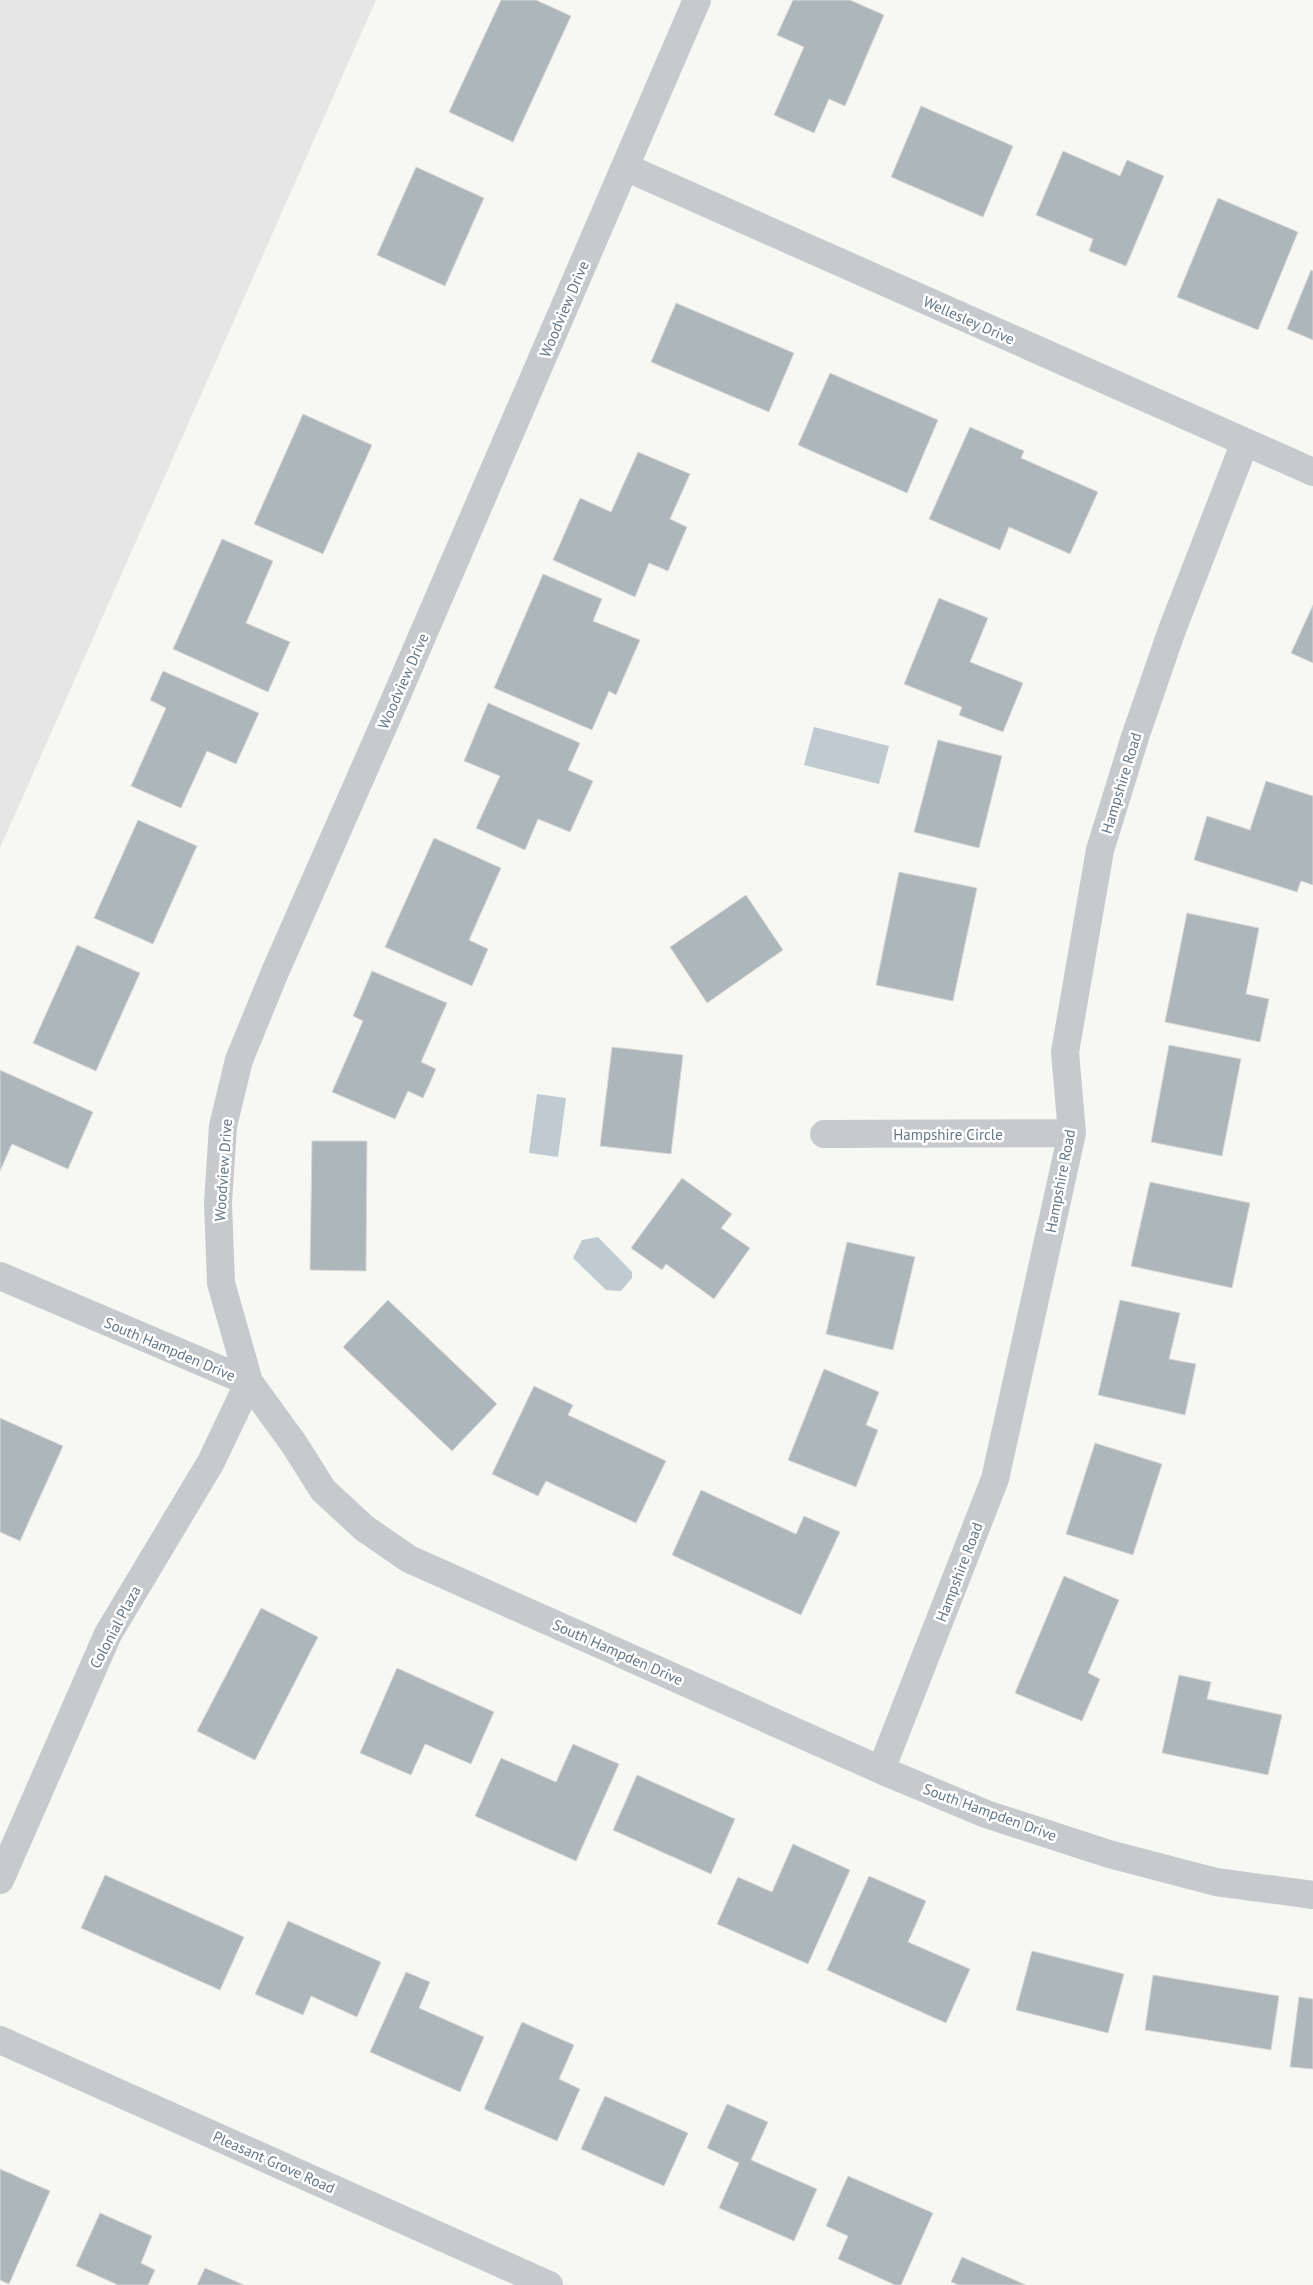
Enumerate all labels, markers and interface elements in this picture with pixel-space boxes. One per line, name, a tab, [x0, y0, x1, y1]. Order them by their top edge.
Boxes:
street label: Woodview Drive	[535, 258, 593, 360]
street label: Wellesley Drive	[920, 291, 1018, 349]
street label: Woodview Drive	[373, 630, 433, 732]
street label: Hampshire Road	[1097, 730, 1145, 836]
street label: Woodview Drive	[210, 1118, 236, 1222]
street label: Hampshire Circle	[893, 1125, 1003, 1144]
street label: Hampshire Road	[1041, 1128, 1079, 1234]
street label: South Hampden Drive	[102, 1313, 238, 1385]
street label: Hampshire Road	[931, 1520, 987, 1624]
street label: Colonial Plaza	[85, 1582, 145, 1672]
street label: South Hampden Drive	[550, 1615, 686, 1689]
street label: South Hampden Drive	[921, 1779, 1059, 1845]
street label: Pleasant Grove Road	[210, 2127, 338, 2197]

